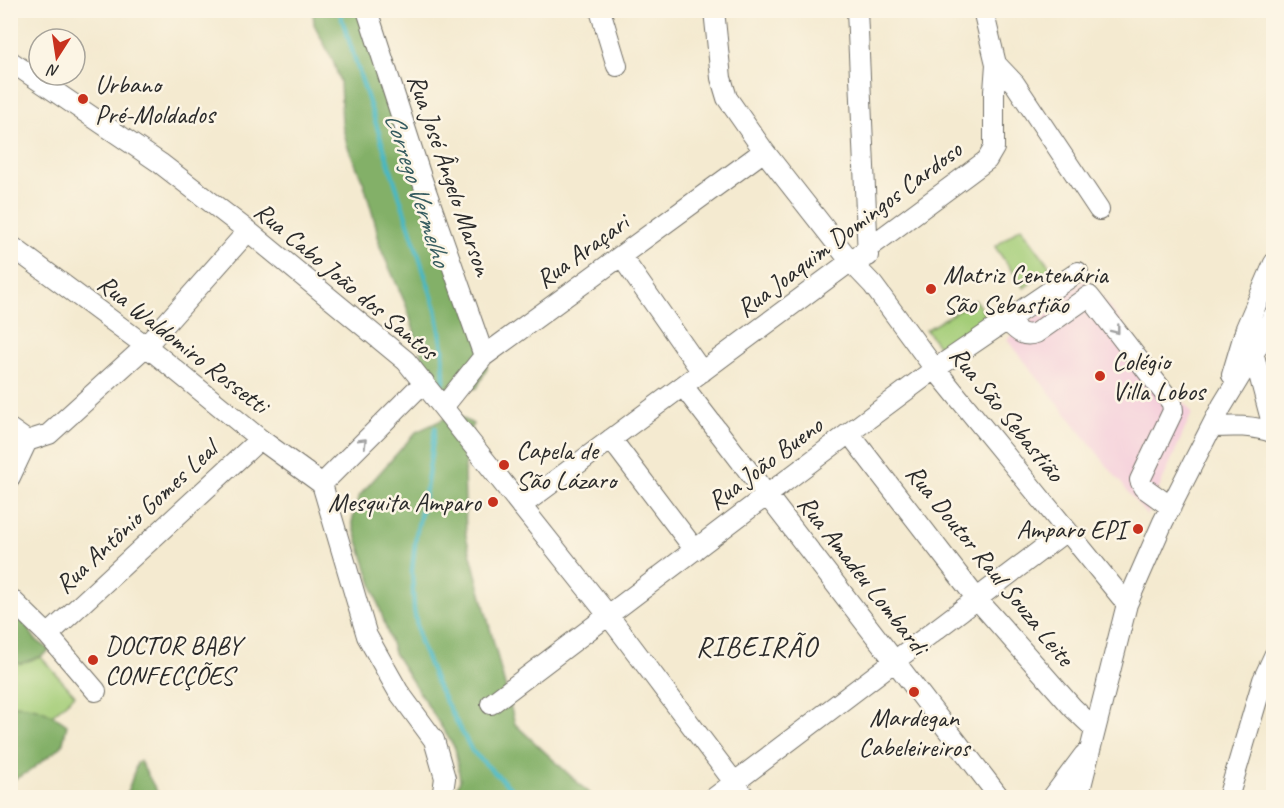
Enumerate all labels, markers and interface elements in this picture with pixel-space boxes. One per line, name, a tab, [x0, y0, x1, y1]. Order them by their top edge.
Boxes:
north arrow	[27, 27, 87, 87]
text: N	[44, 59, 61, 82]
place label: Urbano Pré-Moldados	[95, 68, 217, 131]
street label: Rua José Ângelo Marson	[400, 70, 500, 281]
marker: Urbano Pré-Moldados	[76, 92, 90, 106]
water label: Corrego Vermelho	[377, 108, 460, 273]
street label: Rua Joaquim Domingos Cardoso	[730, 132, 970, 325]
street label: Rua Cabo João dos Santos	[247, 195, 446, 369]
street label: Rua Araçari	[529, 204, 638, 296]
place label: Matriz Centenária São Sebastião	[943, 258, 1109, 321]
street label: Rua Waldomiro Rossetti	[91, 267, 278, 423]
marker: Matriz Centenária São Sebastião	[924, 282, 938, 296]
one-way arrow	[1109, 324, 1120, 335]
street label: Rua São Sebastião	[942, 340, 1073, 490]
place label: Colégio Villa Lobos	[1112, 345, 1207, 408]
marker: Colégio Villa Lobos	[1093, 369, 1107, 383]
street label: Rua João Bueno	[701, 408, 831, 517]
street label: Rua Antônio Gomes Leal	[48, 430, 227, 601]
place label: Capela de São Lázaro	[516, 434, 619, 497]
one-way arrow	[356, 439, 367, 450]
street label: Rua Doutor Raul Souza Leite	[898, 457, 1083, 675]
marker: Capela de São Lázaro	[497, 458, 511, 472]
place label: Mesquita Amparo	[328, 486, 483, 519]
street label: Rua Amadeu Lombardi	[790, 488, 938, 664]
marker: Mesquita Amparo	[486, 495, 500, 509]
place label: Amparo EPI	[1016, 513, 1132, 546]
marker: Amparo EPI	[1131, 522, 1145, 536]
place label: DOCTOR BABY CONFECÇÕES	[105, 629, 246, 692]
district label: RIBEIRÃO	[696, 629, 820, 664]
marker: DOCTOR BABY CONFECÇÕES	[86, 653, 100, 667]
marker: Mardegan Cabeleireiros	[907, 685, 921, 699]
place label: Mardegan Cabeleireiros	[858, 701, 972, 764]

